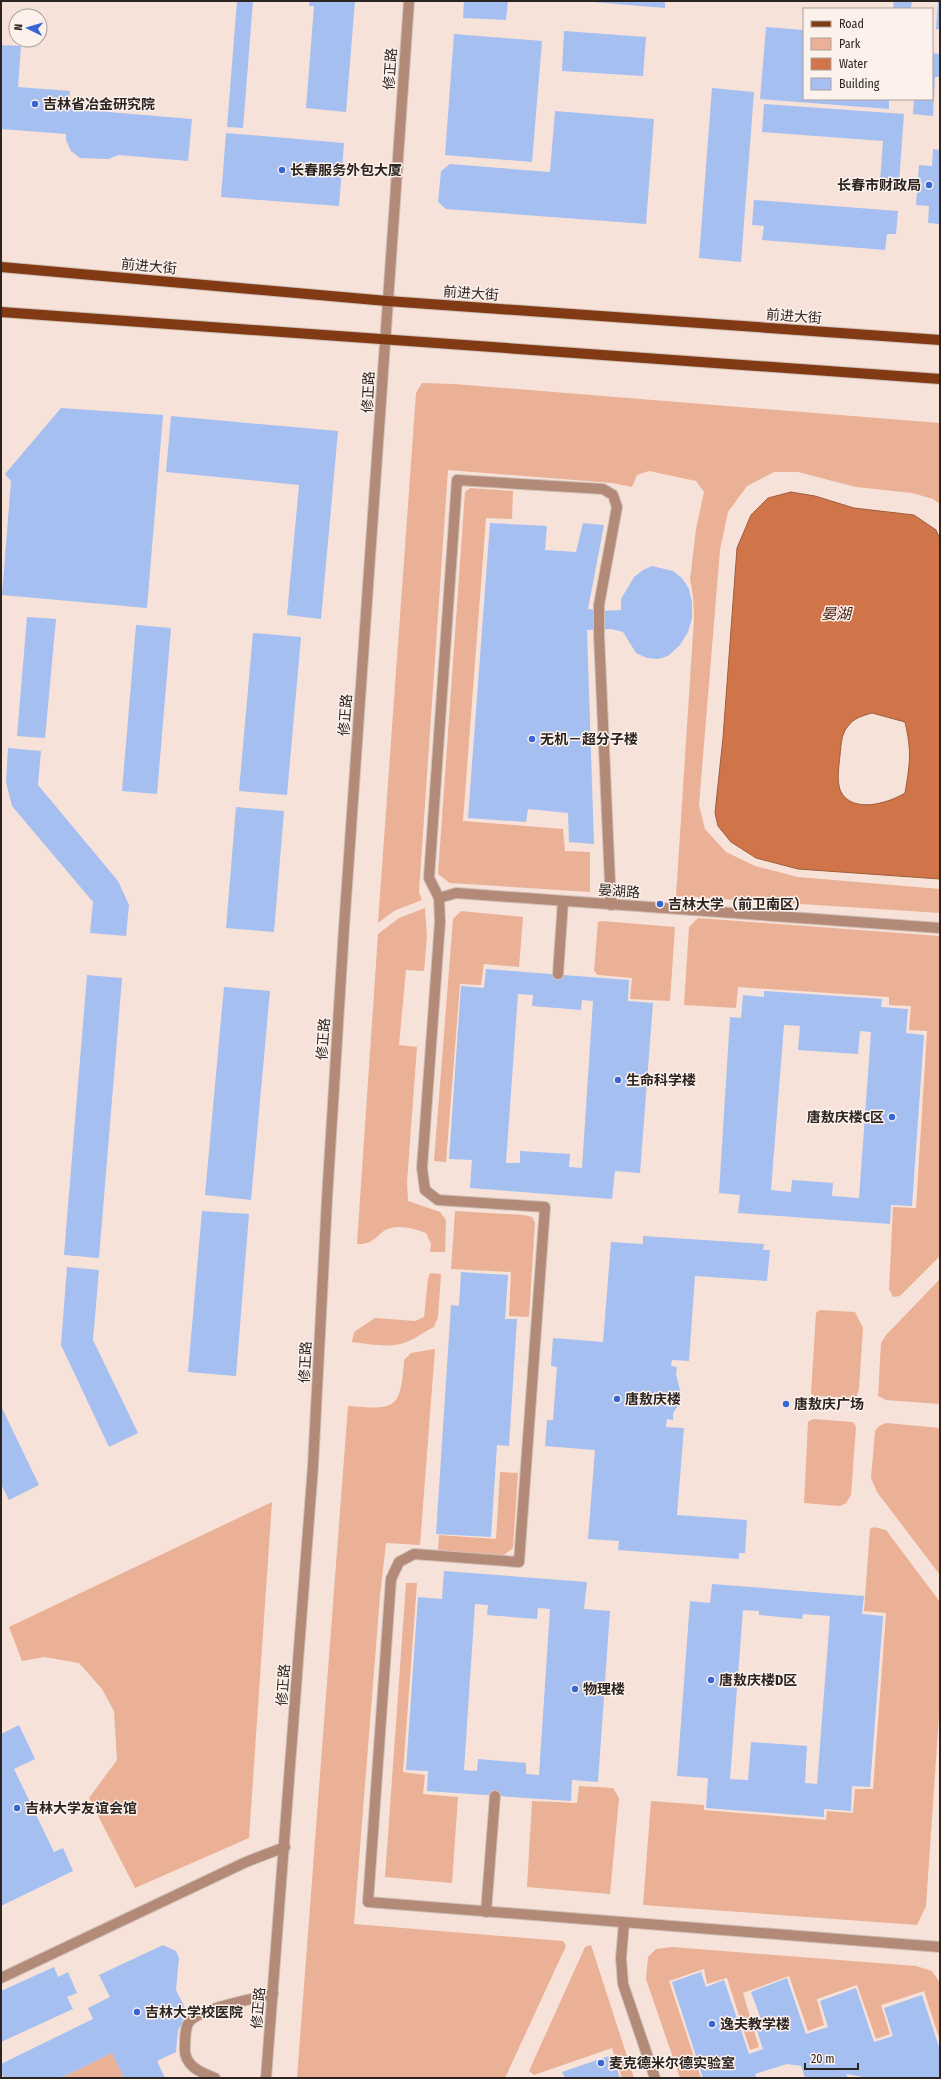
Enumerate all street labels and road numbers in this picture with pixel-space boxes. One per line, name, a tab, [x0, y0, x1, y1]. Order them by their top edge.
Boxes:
street label: 修正路	[381, 47, 400, 91]
street label: 前进大街	[120, 256, 178, 277]
street label: 前进大街	[442, 283, 499, 304]
street label: 前进大街	[765, 306, 822, 327]
street label: 修正路	[359, 371, 378, 413]
street label: 修正路	[336, 693, 355, 737]
street label: 晏湖路	[597, 882, 641, 901]
street label: 修正路	[314, 1017, 333, 1061]
street label: 修正路	[296, 1341, 315, 1383]
street label: 修正路	[274, 1663, 293, 1707]
street label: 修正路	[248, 1986, 269, 2030]

